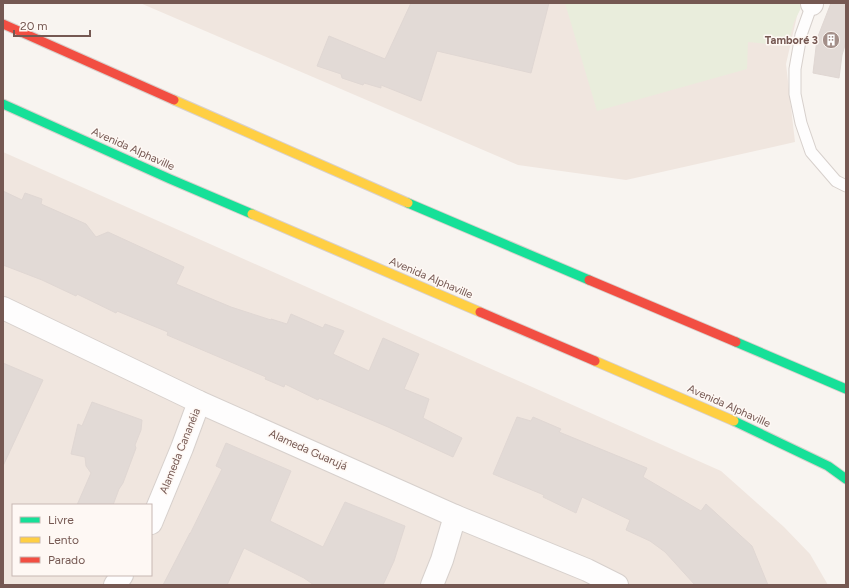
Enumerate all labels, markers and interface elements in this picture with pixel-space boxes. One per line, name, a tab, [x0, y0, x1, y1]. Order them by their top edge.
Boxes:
scale bar	[14, 12, 90, 38]
text: 20 m	[20, 19, 48, 33]
building icon: Tamboré 3	[821, 30, 841, 50]
place label: Tamboré 3	[765, 34, 818, 47]
street label: Avenida Alphaville	[89, 125, 177, 173]
street label: Avenida Alphaville	[387, 255, 475, 301]
street label: Avenida Alphaville	[685, 382, 773, 430]
street label: Alameda Cananéia	[157, 406, 203, 496]
street label: Alameda Guarujá	[267, 427, 349, 473]
legend	[12, 504, 152, 576]
text: Livre	[48, 513, 74, 527]
text: Lento	[48, 533, 79, 547]
text: Parado	[48, 553, 85, 567]

